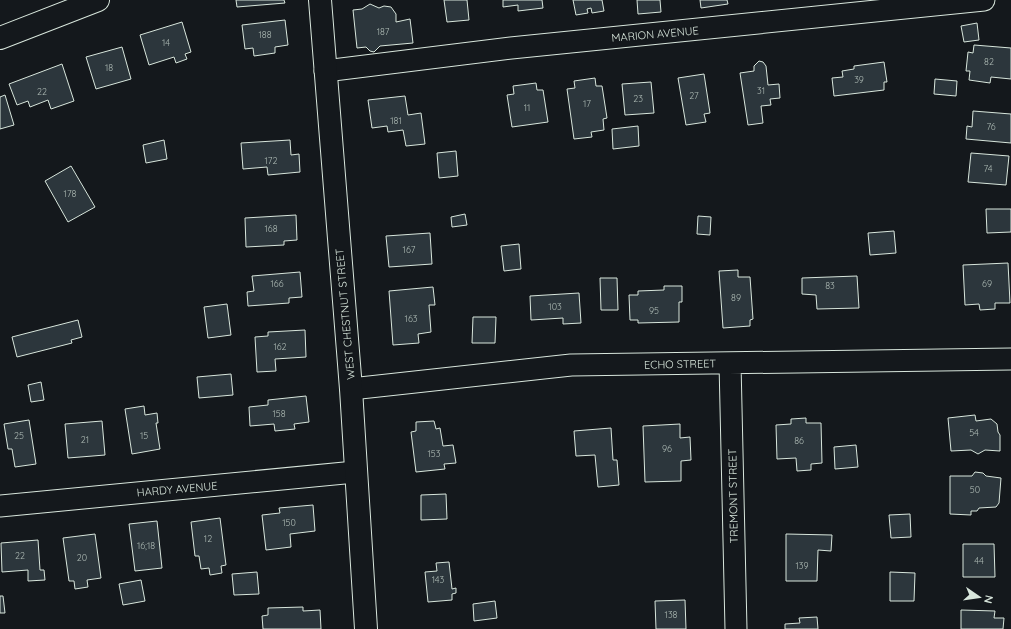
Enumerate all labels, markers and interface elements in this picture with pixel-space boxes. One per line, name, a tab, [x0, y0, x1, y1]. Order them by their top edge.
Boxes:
street label: MARION AVENUE	[611, 23, 699, 45]
house number: 187	[377, 26, 390, 37]
house number: 188	[258, 29, 272, 40]
house number: 14	[162, 37, 170, 48]
house number: 82	[984, 56, 994, 67]
house number: 18	[105, 62, 113, 73]
house number: 39	[854, 74, 864, 85]
house number: 31	[757, 85, 765, 96]
house number: 22	[37, 86, 47, 97]
house number: 27	[689, 90, 699, 101]
house number: 23	[633, 93, 643, 104]
house number: 17	[583, 98, 591, 109]
house number: 11	[524, 102, 530, 113]
house number: 181	[390, 115, 402, 126]
house number: 76	[986, 121, 996, 132]
house number: 172	[265, 155, 277, 166]
house number: 74	[983, 163, 993, 174]
house number: 178	[64, 188, 77, 199]
house number: 168	[264, 223, 278, 234]
house number: 167	[403, 244, 416, 255]
street label: WEST CHESTNUT STREET	[332, 247, 358, 380]
house number: 166	[270, 278, 284, 289]
house number: 69	[982, 278, 992, 289]
house number: 83	[825, 280, 835, 291]
house number: 89	[731, 292, 741, 303]
house number: 103	[548, 301, 562, 312]
house number: 95	[649, 305, 659, 316]
house number: 163	[405, 313, 418, 324]
house number: 162	[273, 341, 287, 352]
street label: ECHO STREET	[644, 356, 717, 372]
house number: 158	[272, 408, 286, 419]
house number: 54	[969, 427, 979, 438]
house number: 25	[14, 430, 24, 441]
house number: 15	[140, 430, 148, 441]
house number: 21	[81, 434, 89, 445]
house number: 86	[794, 435, 804, 446]
house number: 96	[662, 443, 672, 454]
house number: 153	[428, 448, 441, 459]
street label: TREMONT STREET	[725, 448, 741, 544]
street label: HARDY AVENUE	[136, 478, 218, 500]
house number: 50	[970, 484, 980, 495]
house number: 150	[282, 517, 296, 528]
house number: 12	[204, 533, 212, 544]
house number: 16;18	[137, 540, 155, 551]
house number: 22	[15, 550, 25, 561]
house number: 20	[77, 552, 87, 563]
house number: 44	[974, 555, 984, 566]
house number: 139	[795, 560, 809, 571]
house number: 143	[432, 574, 445, 585]
north arrow	[959, 577, 999, 617]
text: N	[981, 594, 996, 605]
house number: 138	[665, 609, 678, 620]

